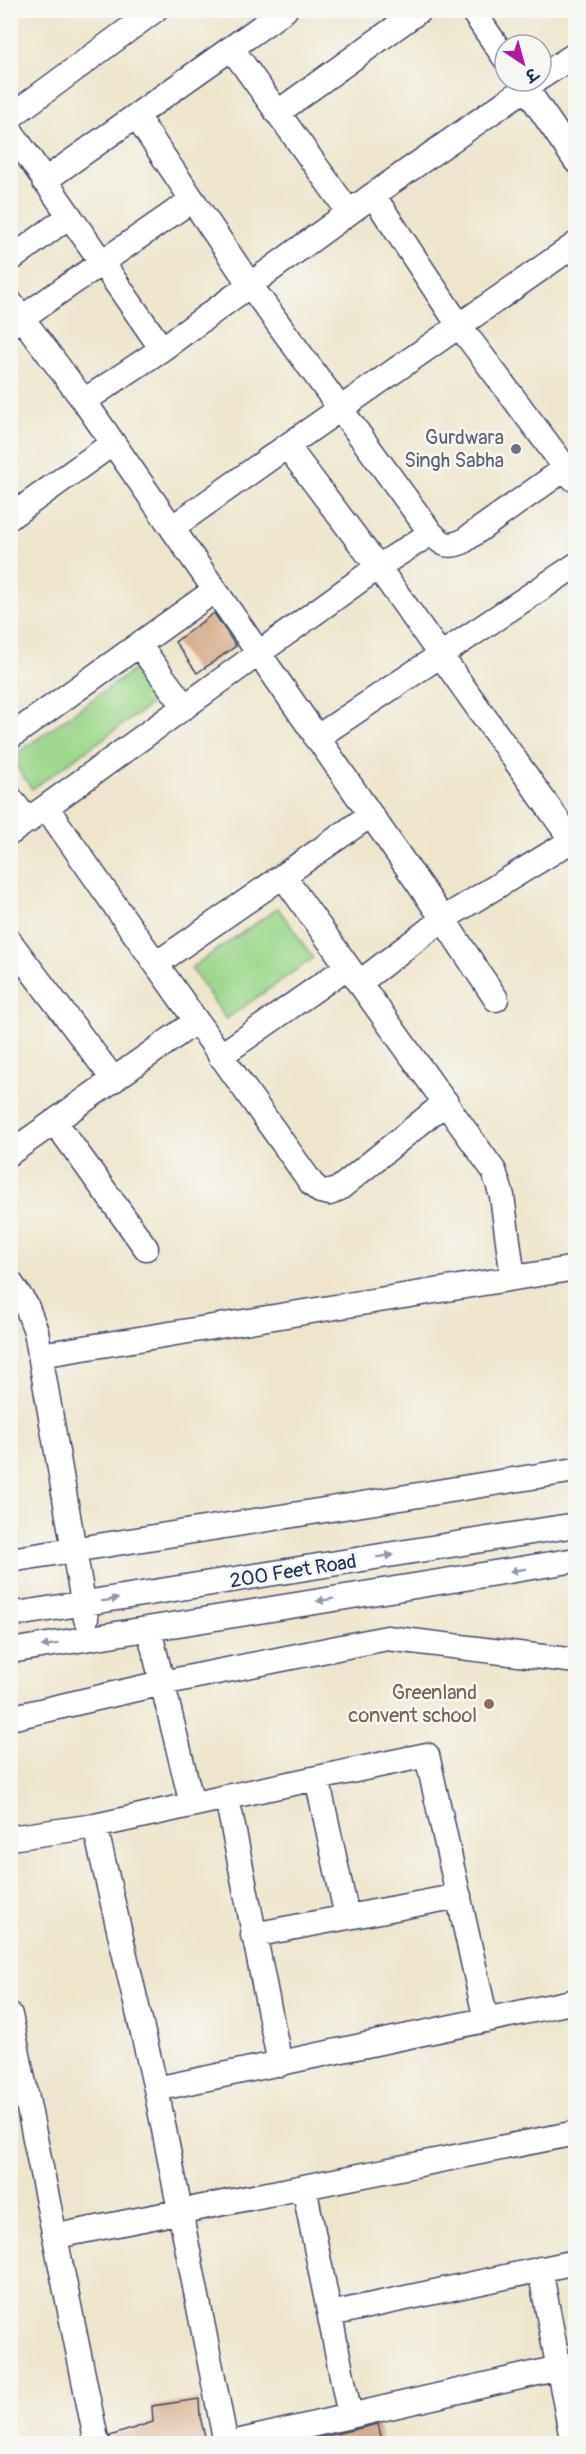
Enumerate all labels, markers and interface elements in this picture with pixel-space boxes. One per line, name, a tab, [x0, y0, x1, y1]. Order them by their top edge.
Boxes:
north arrow	[493, 33, 553, 93]
text: उ	[520, 62, 543, 86]
place label: Gurdwara Singh Sabha	[404, 425, 504, 473]
marker: Gurdwara Singh Sabha	[509, 442, 523, 456]
street label: 200 Feet Road	[228, 1549, 358, 1593]
one-way arrow	[376, 1551, 395, 1560]
one-way arrow	[508, 1565, 527, 1574]
one-way arrow	[100, 1596, 119, 1605]
one-way arrow	[316, 1596, 335, 1605]
one-way arrow	[40, 1640, 59, 1649]
place label: Greenland convent school	[348, 1680, 477, 1728]
marker: Greenland convent school	[482, 1697, 496, 1711]

